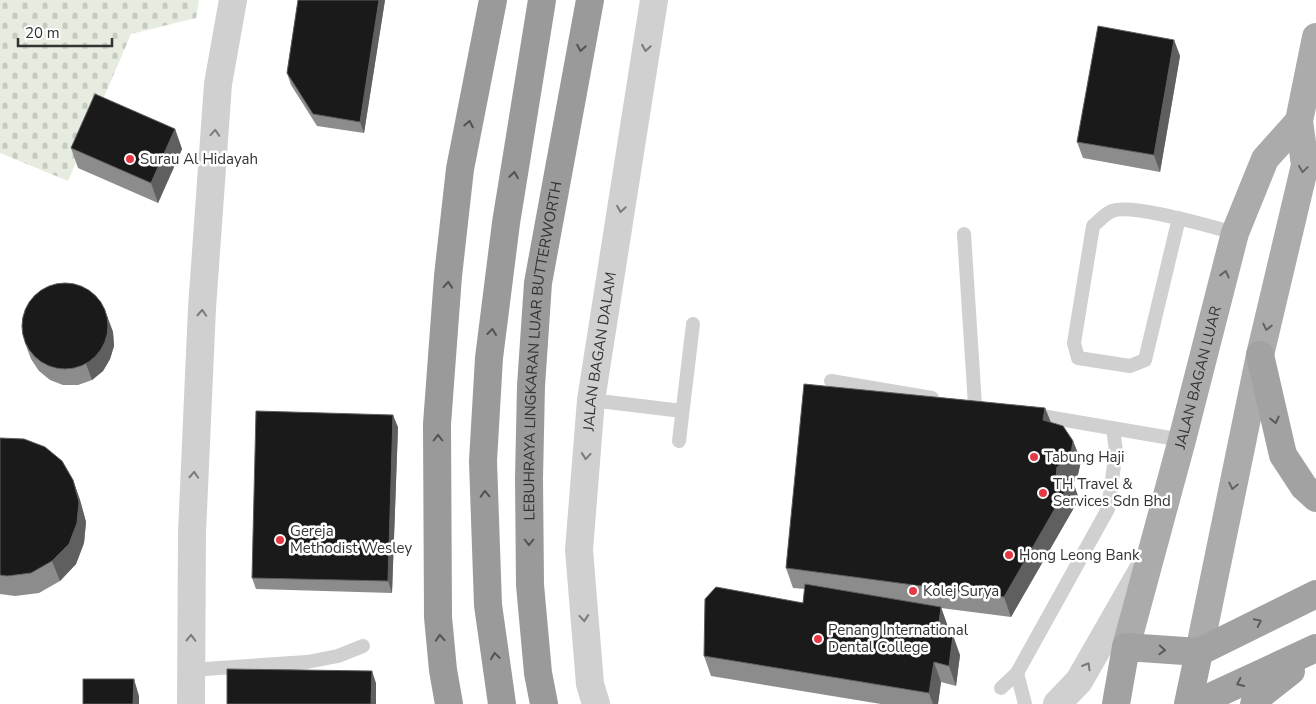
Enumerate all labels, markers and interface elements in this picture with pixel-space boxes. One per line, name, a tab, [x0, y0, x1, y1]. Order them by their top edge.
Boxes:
scale bar	[18, 15, 111, 47]
text: 20 m	[25, 23, 60, 43]
one-way arrow	[577, 44, 587, 52]
one-way arrow	[642, 44, 652, 53]
one-way arrow	[463, 120, 474, 129]
one-way arrow	[209, 129, 220, 137]
place label: Surau Al Hidayah	[140, 149, 258, 169]
marker: Surau Al Hidayah	[124, 153, 136, 165]
one-way arrow	[1298, 166, 1309, 174]
one-way arrow	[508, 170, 518, 179]
street label: LEBUHRAYA LINGKARAN LUAR BUTTERWORTH	[519, 180, 567, 521]
one-way arrow	[616, 205, 627, 213]
street label: JALAN BAGAN DALAM	[578, 271, 621, 433]
one-way arrow	[1219, 271, 1229, 279]
one-way arrow	[442, 281, 453, 289]
street label: JALAN BAGAN LUAR	[1170, 304, 1226, 452]
one-way arrow	[196, 309, 207, 317]
one-way arrow	[1262, 323, 1273, 332]
one-way arrow	[486, 327, 497, 335]
one-way arrow	[1269, 415, 1280, 424]
one-way arrow	[432, 434, 443, 442]
place label: Tabung Haji	[1044, 447, 1125, 467]
marker: Tabung Haji	[1028, 451, 1040, 463]
one-way arrow	[581, 452, 592, 460]
one-way arrow	[189, 471, 200, 479]
place label: TH Travel & Services Sdn Bhd	[1053, 474, 1171, 511]
one-way arrow	[1228, 482, 1239, 491]
marker: TH Travel & Services Sdn Bhd	[1037, 487, 1049, 499]
one-way arrow	[479, 490, 490, 498]
place label: Gereja Methodist Wesley	[290, 521, 412, 558]
marker: Gereja Methodist Wesley	[274, 534, 286, 546]
one-way arrow	[524, 538, 534, 546]
place label: Hong Leong Bank	[1019, 545, 1140, 565]
marker: Hong Leong Bank	[1003, 549, 1015, 561]
place label: Kolej Surya	[923, 581, 999, 601]
marker: Kolej Surya	[907, 585, 919, 597]
one-way arrow	[579, 614, 590, 622]
one-way arrow	[1253, 618, 1262, 628]
place label: Penang International Dental College	[828, 620, 969, 657]
marker: Penang International Dental College	[812, 633, 824, 645]
one-way arrow	[185, 634, 196, 642]
one-way arrow	[435, 634, 446, 642]
one-way arrow	[1159, 644, 1167, 655]
one-way arrow	[491, 651, 501, 660]
one-way arrow	[1081, 663, 1091, 672]
one-way arrow	[1236, 677, 1245, 687]

